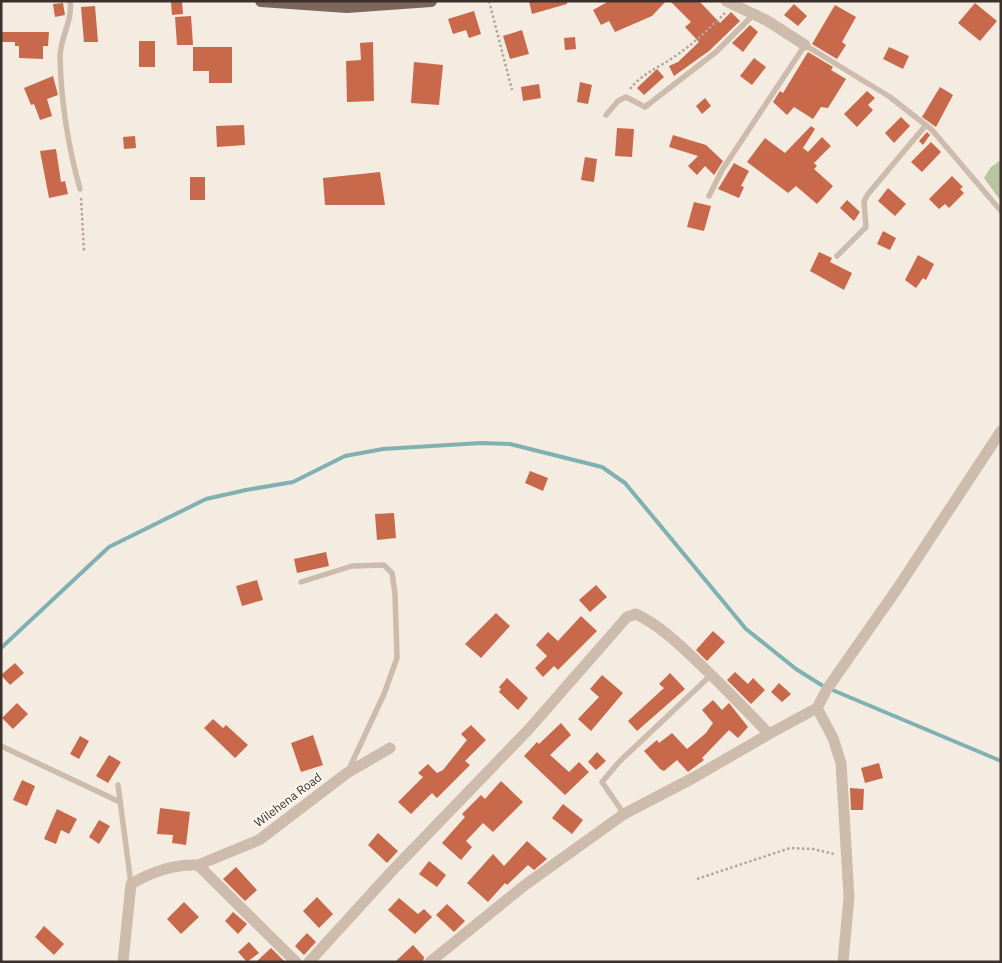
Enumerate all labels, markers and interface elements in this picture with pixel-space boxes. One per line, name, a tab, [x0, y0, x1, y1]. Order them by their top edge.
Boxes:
street label: Wilehena Road	[251, 769, 324, 830]

